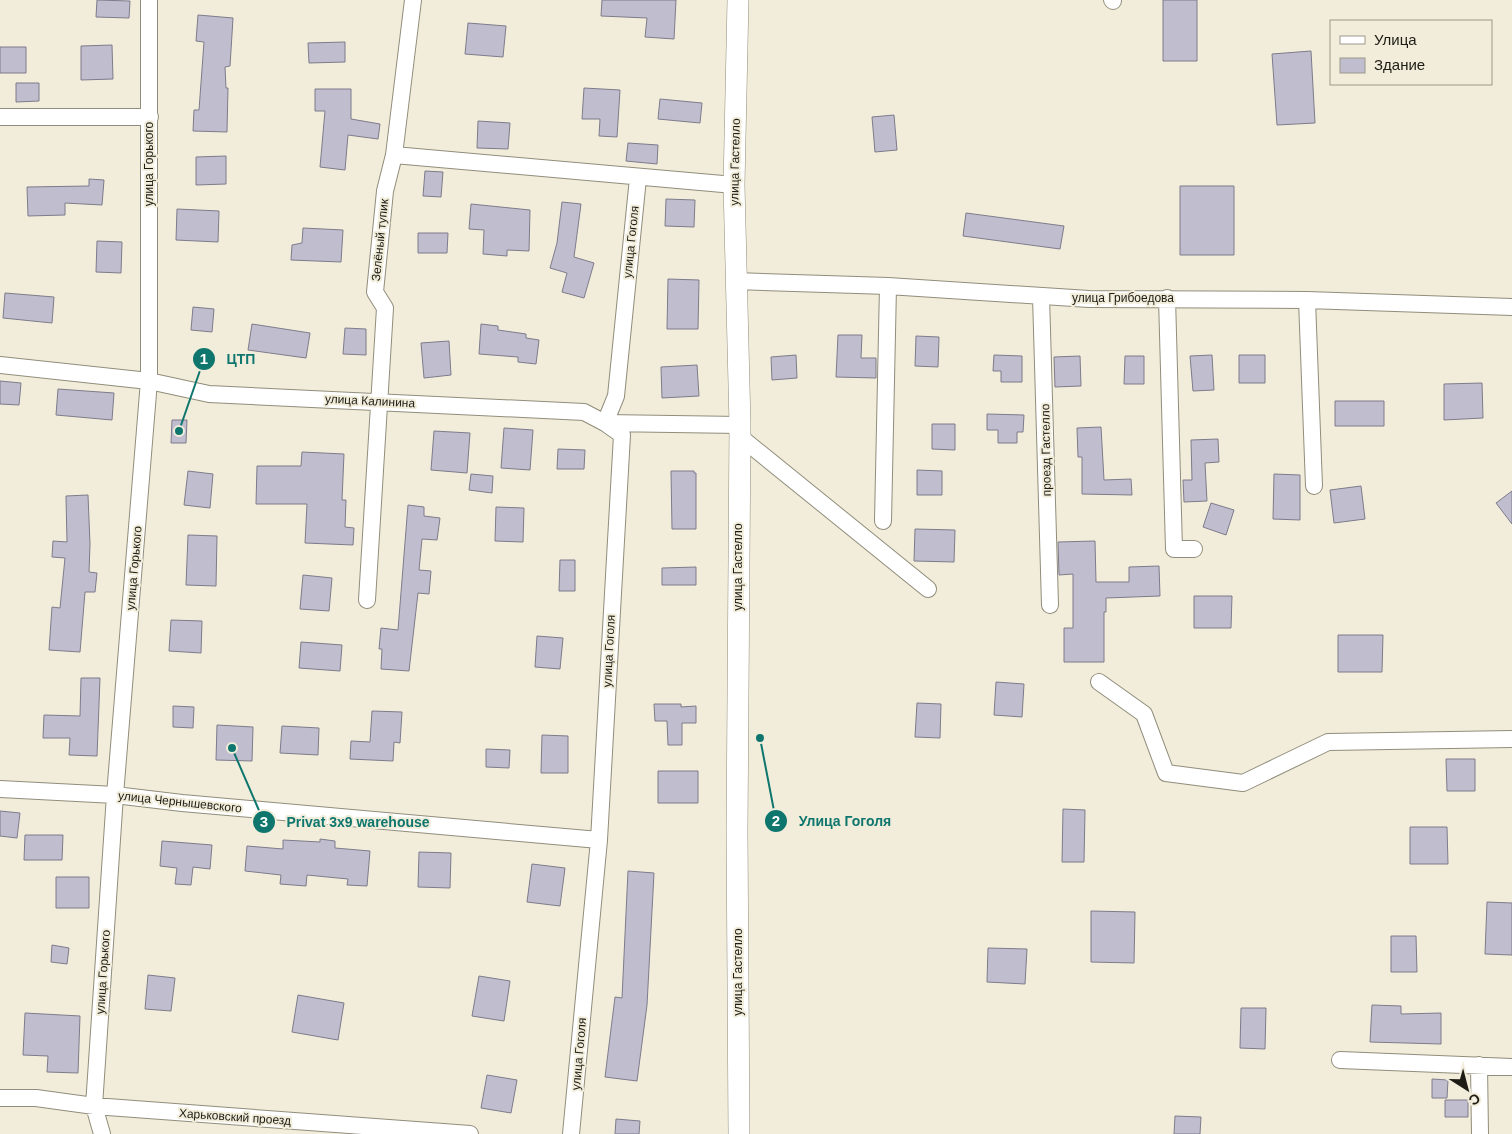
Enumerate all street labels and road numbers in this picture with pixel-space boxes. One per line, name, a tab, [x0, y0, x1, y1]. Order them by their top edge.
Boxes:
street label: улица Гастелло	[727, 118, 743, 206]
street label: улица Горького	[142, 121, 156, 206]
street label: Зелёный тупик	[369, 197, 391, 282]
street label: улица Гоголя	[620, 205, 642, 279]
street label: улица Грибоедова	[1072, 291, 1174, 305]
street label: улица Калинина	[325, 392, 416, 410]
street label: проезд Гастелло	[1038, 403, 1054, 497]
street label: улица Гастелло	[731, 523, 745, 611]
street label: улица Горького	[123, 525, 145, 611]
street label: улица Гоголя	[600, 614, 618, 688]
street label: улица Чернышевского	[117, 789, 243, 815]
street label: улица Гастелло	[731, 928, 745, 1016]
street label: улица Горького	[93, 929, 113, 1015]
street label: улица Гоголя	[569, 1017, 589, 1091]
street label: Харьковский проезд	[178, 1106, 292, 1128]

